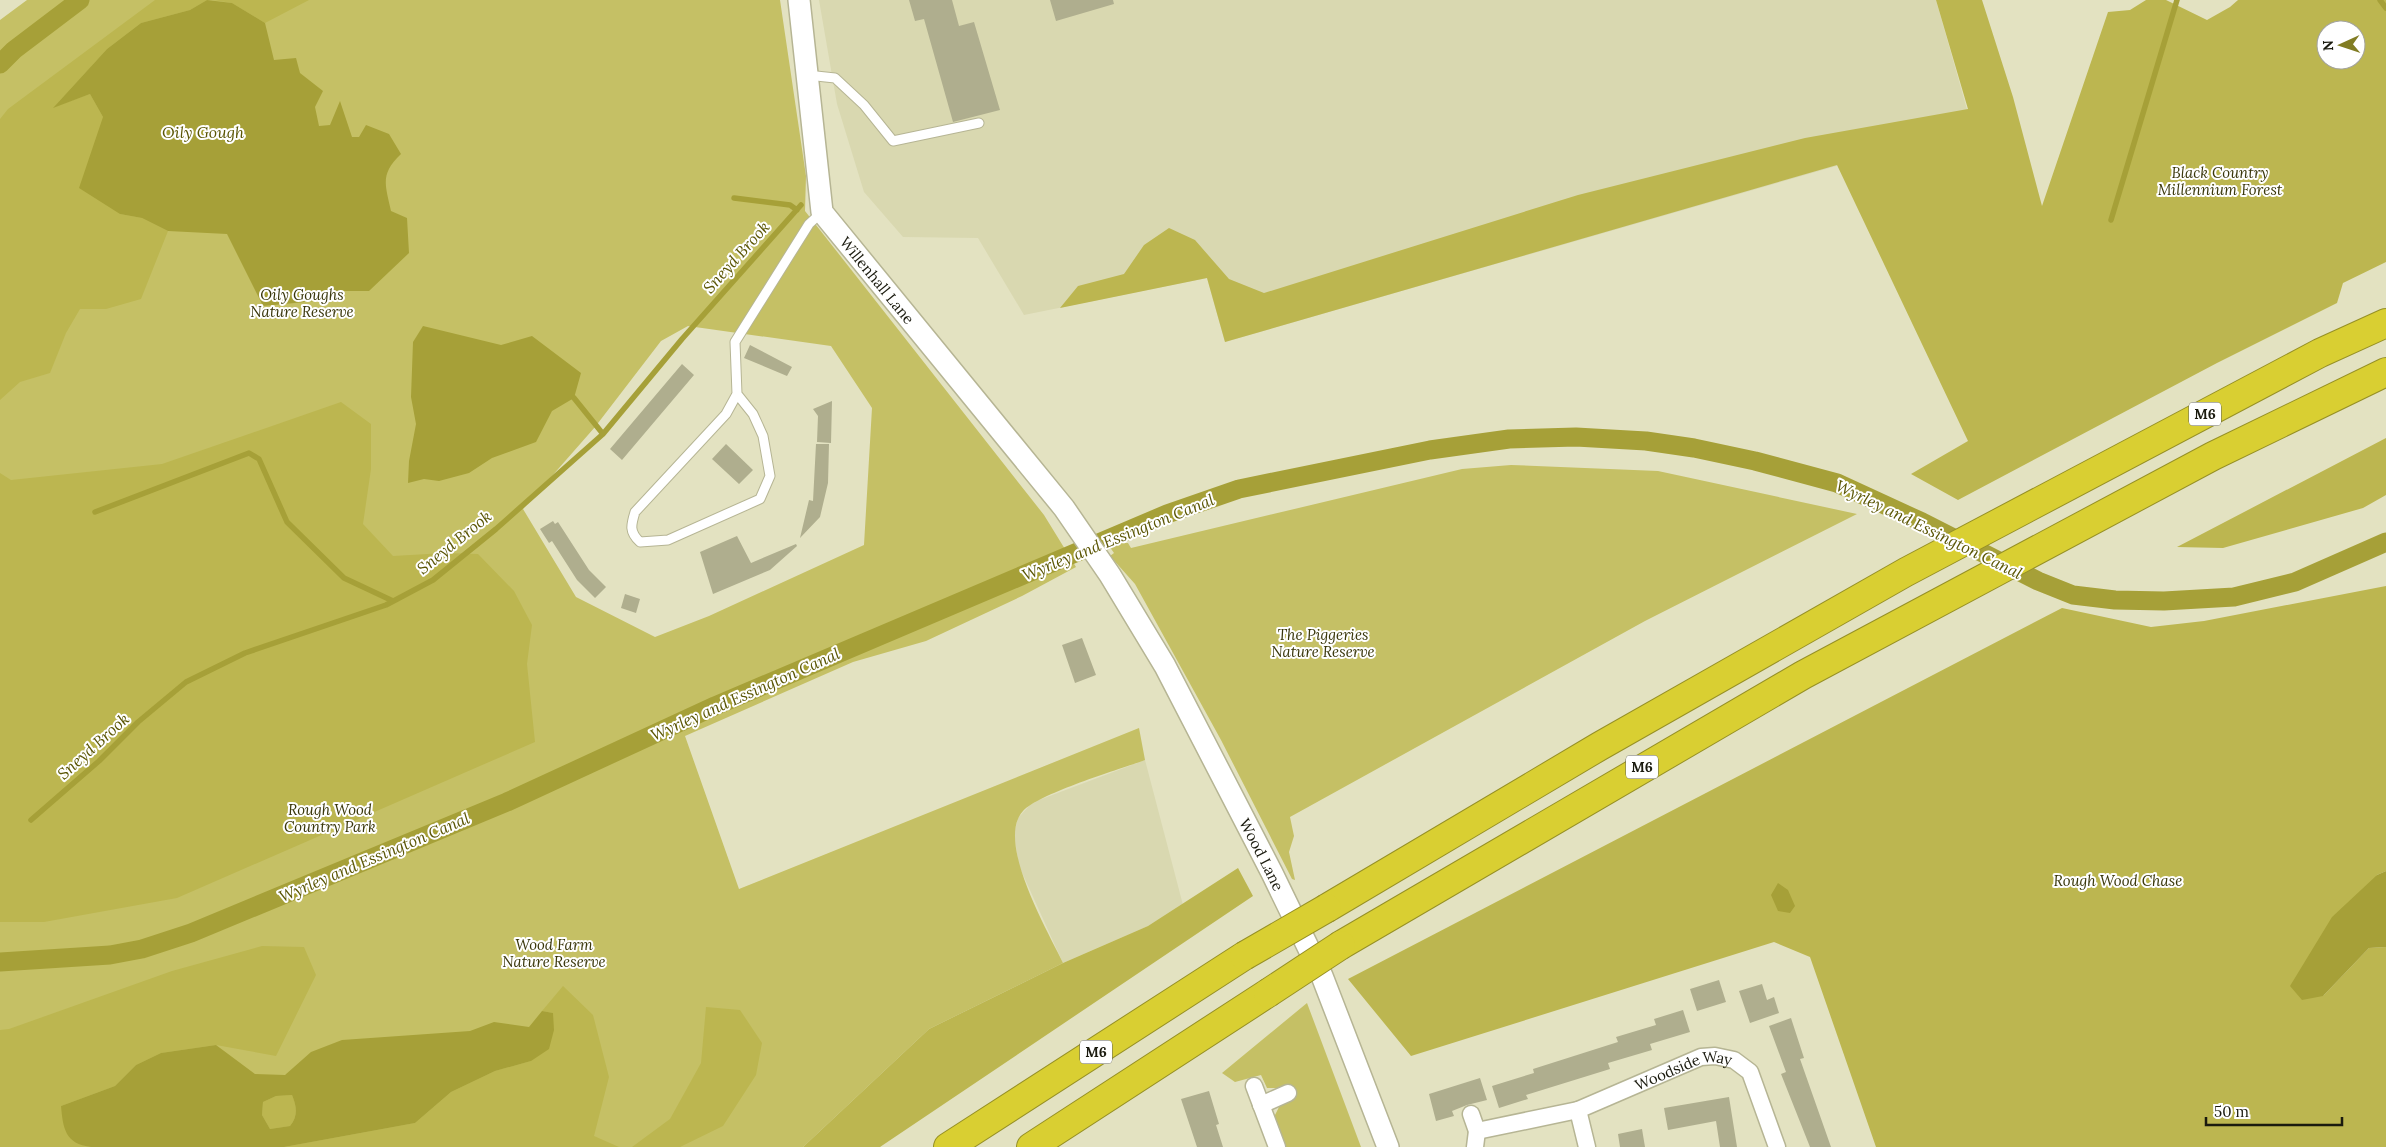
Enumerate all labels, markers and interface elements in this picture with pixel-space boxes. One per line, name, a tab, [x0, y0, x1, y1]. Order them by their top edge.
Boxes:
north arrow	[2316, 20, 2366, 70]
text: N	[2319, 40, 2337, 52]
water label: Oily Gough	[162, 122, 244, 142]
park label: Black Country Millennium Forest	[2158, 163, 2283, 199]
water label: Sneyd Brook	[699, 217, 773, 297]
street label: Willenhall Lane	[836, 232, 919, 327]
park label: Oily Goughs Nature Reserve	[250, 285, 354, 321]
road number: M6	[2189, 402, 2221, 426]
water label: Wyrley and Essington Canal	[1832, 475, 2026, 583]
water label: Wyrley and Essington Canal	[1019, 489, 1217, 585]
water label: Sneyd Brook	[413, 506, 495, 578]
park label: The Piggeries Nature Reserve	[1271, 625, 1375, 661]
water label: Wyrley and Essington Canal	[647, 643, 843, 745]
water label: Sneyd Brook	[53, 709, 133, 783]
road number: M6	[1626, 756, 1658, 779]
park label: Rough Wood Country Park	[284, 800, 376, 836]
water label: Wyrley and Essington Canal	[276, 808, 473, 906]
street label: Wood Lane	[1236, 815, 1289, 894]
park label: Rough Wood Chase	[2054, 871, 2182, 890]
park label: Wood Farm Nature Reserve	[502, 935, 606, 971]
road number: M6	[1080, 1040, 1112, 1064]
street label: Woodside Way	[1632, 1046, 1734, 1094]
scale bar	[2206, 1094, 2342, 1126]
text: 50 m	[2214, 1102, 2249, 1121]

